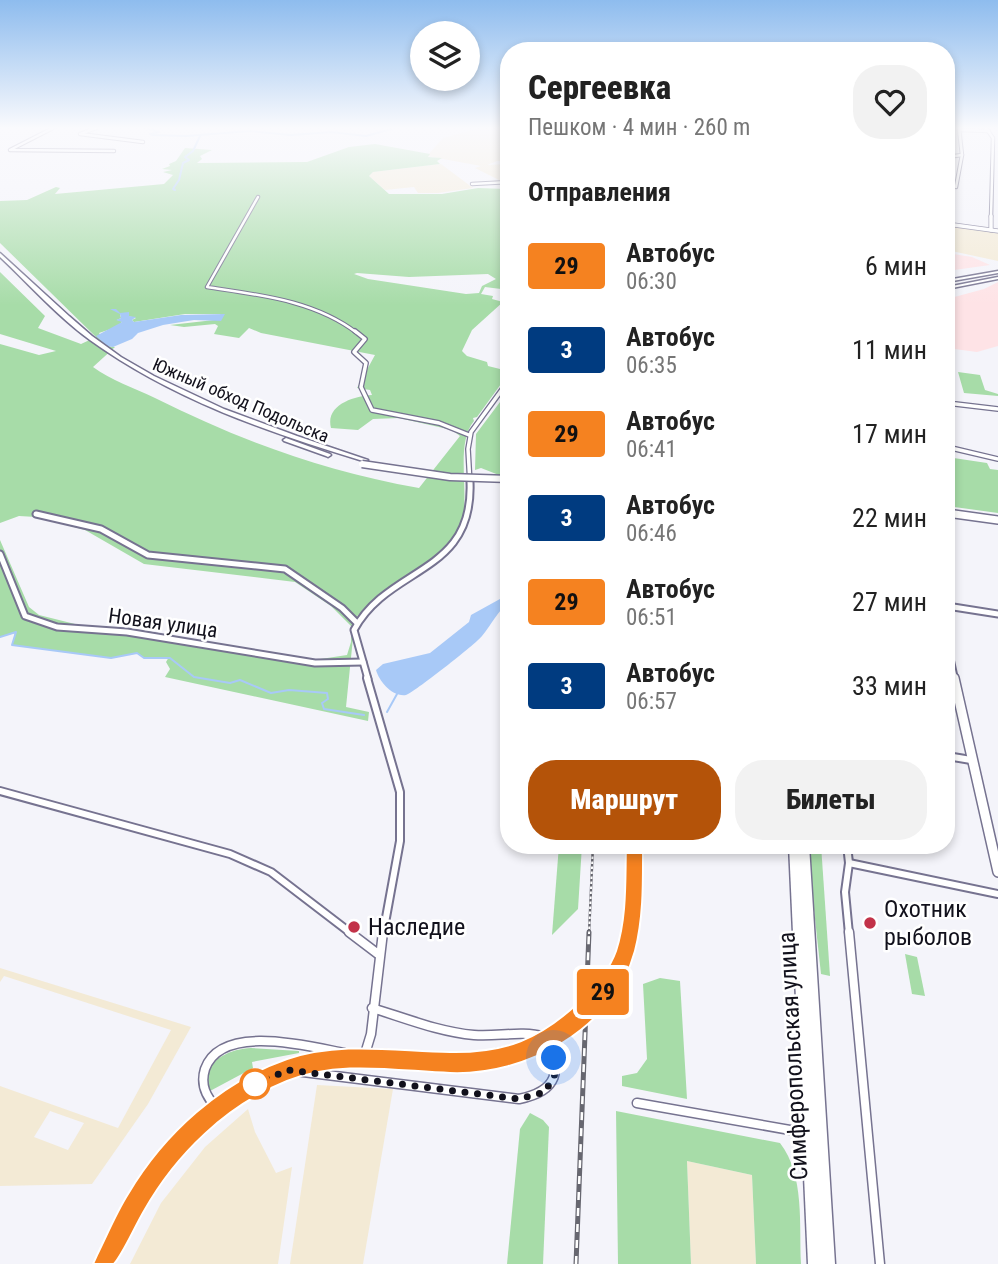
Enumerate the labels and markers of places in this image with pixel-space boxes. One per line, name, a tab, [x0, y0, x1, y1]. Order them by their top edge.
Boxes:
place label: Охотник рыболов	[884, 895, 972, 951]
place label: Наследие	[368, 913, 465, 941]
marker: Охотник рыболов	[862, 915, 878, 931]
marker: Наследие	[346, 919, 362, 935]
unlabelled marker	[240, 1069, 270, 1099]

